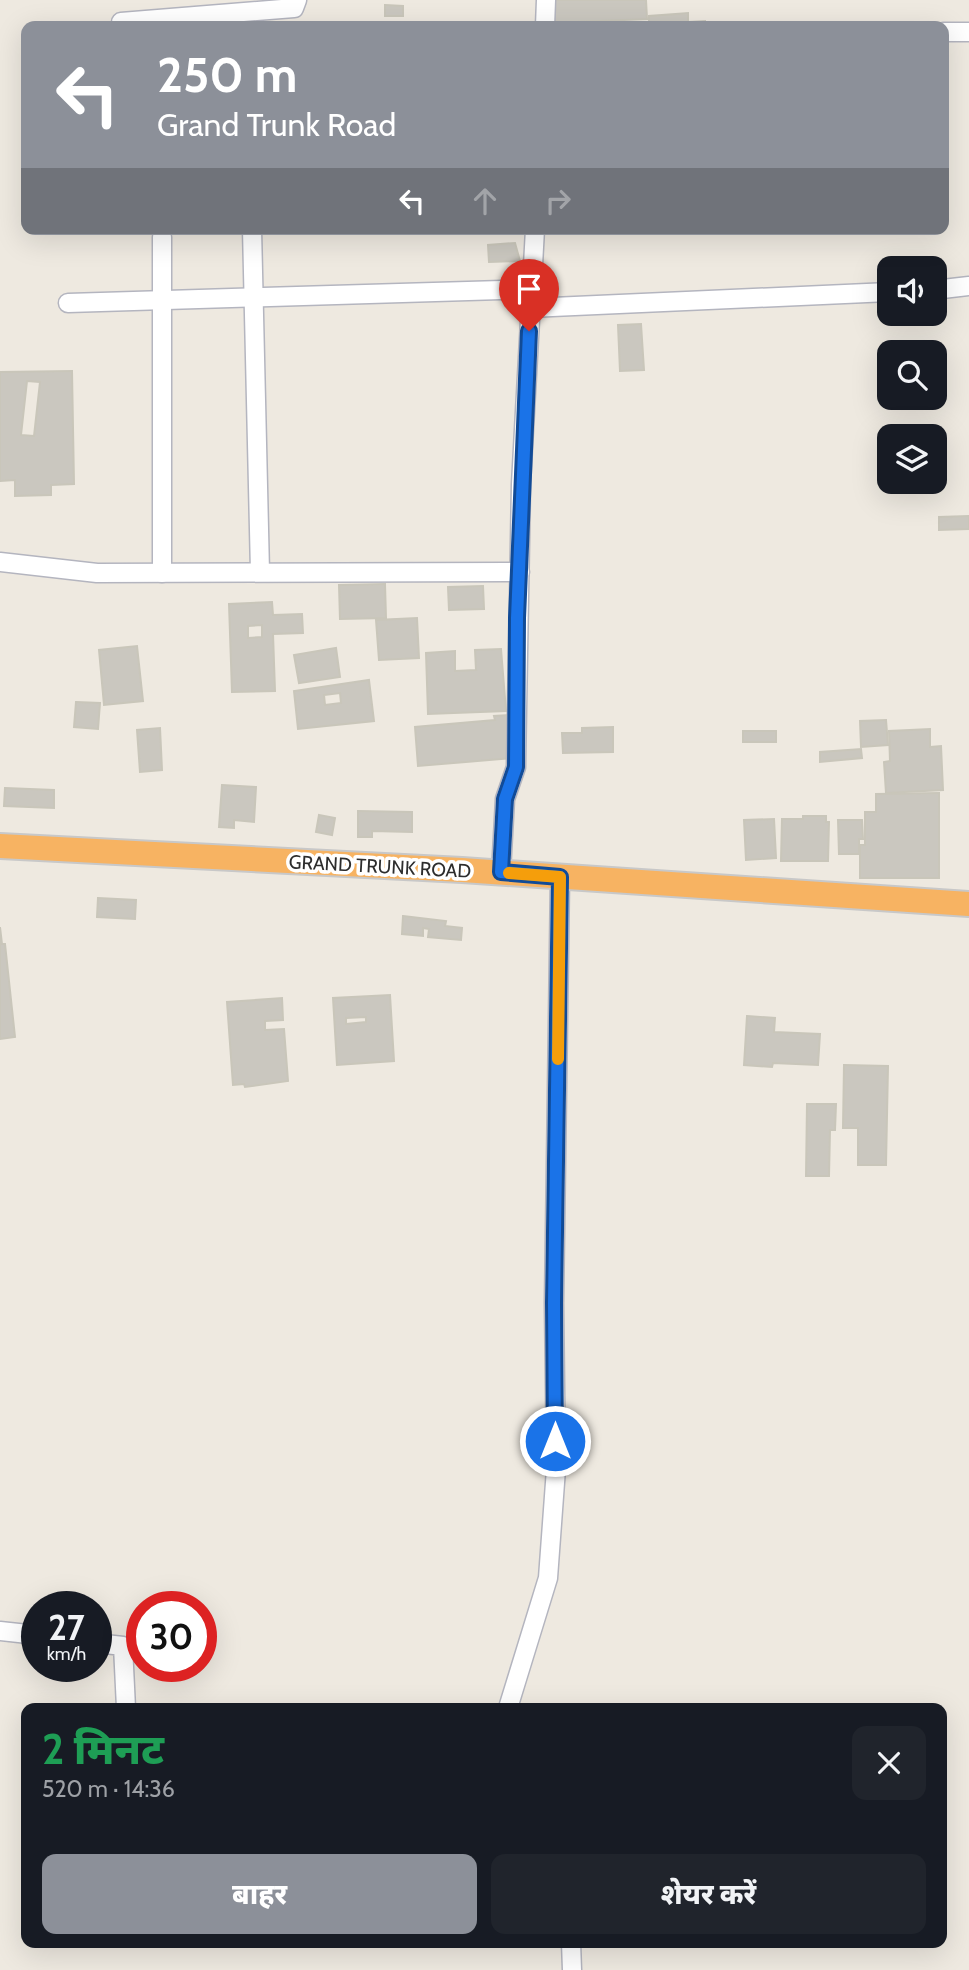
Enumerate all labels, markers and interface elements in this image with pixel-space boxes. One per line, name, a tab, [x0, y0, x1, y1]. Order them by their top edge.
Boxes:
text: 250 m	[157, 45, 297, 104]
icon: left	[42, 49, 133, 140]
text: Grand Trunk Road	[157, 105, 396, 144]
icon: left	[393, 182, 431, 220]
icon: ahead	[466, 182, 504, 220]
icon: right	[539, 182, 577, 220]
map controls	[877, 256, 947, 494]
button: sound	[877, 256, 947, 326]
pin	[499, 259, 559, 331]
icon: arrive	[510, 270, 548, 308]
button: search	[877, 340, 947, 410]
button: layers	[877, 424, 947, 494]
street label: GRAND TRUNK ROAD	[288, 850, 472, 883]
position arrow	[518, 1404, 592, 1478]
speed limit sign: 30	[126, 1591, 217, 1682]
text: 27	[48, 1606, 85, 1649]
text: km/h	[47, 1643, 86, 1665]
text: 2 मिनट	[42, 1723, 164, 1775]
button: close	[852, 1726, 926, 1800]
text: 520 m · 14:36	[42, 1775, 175, 1803]
button: बाहर	[42, 1854, 477, 1934]
button: शेयर करें	[491, 1854, 926, 1934]

